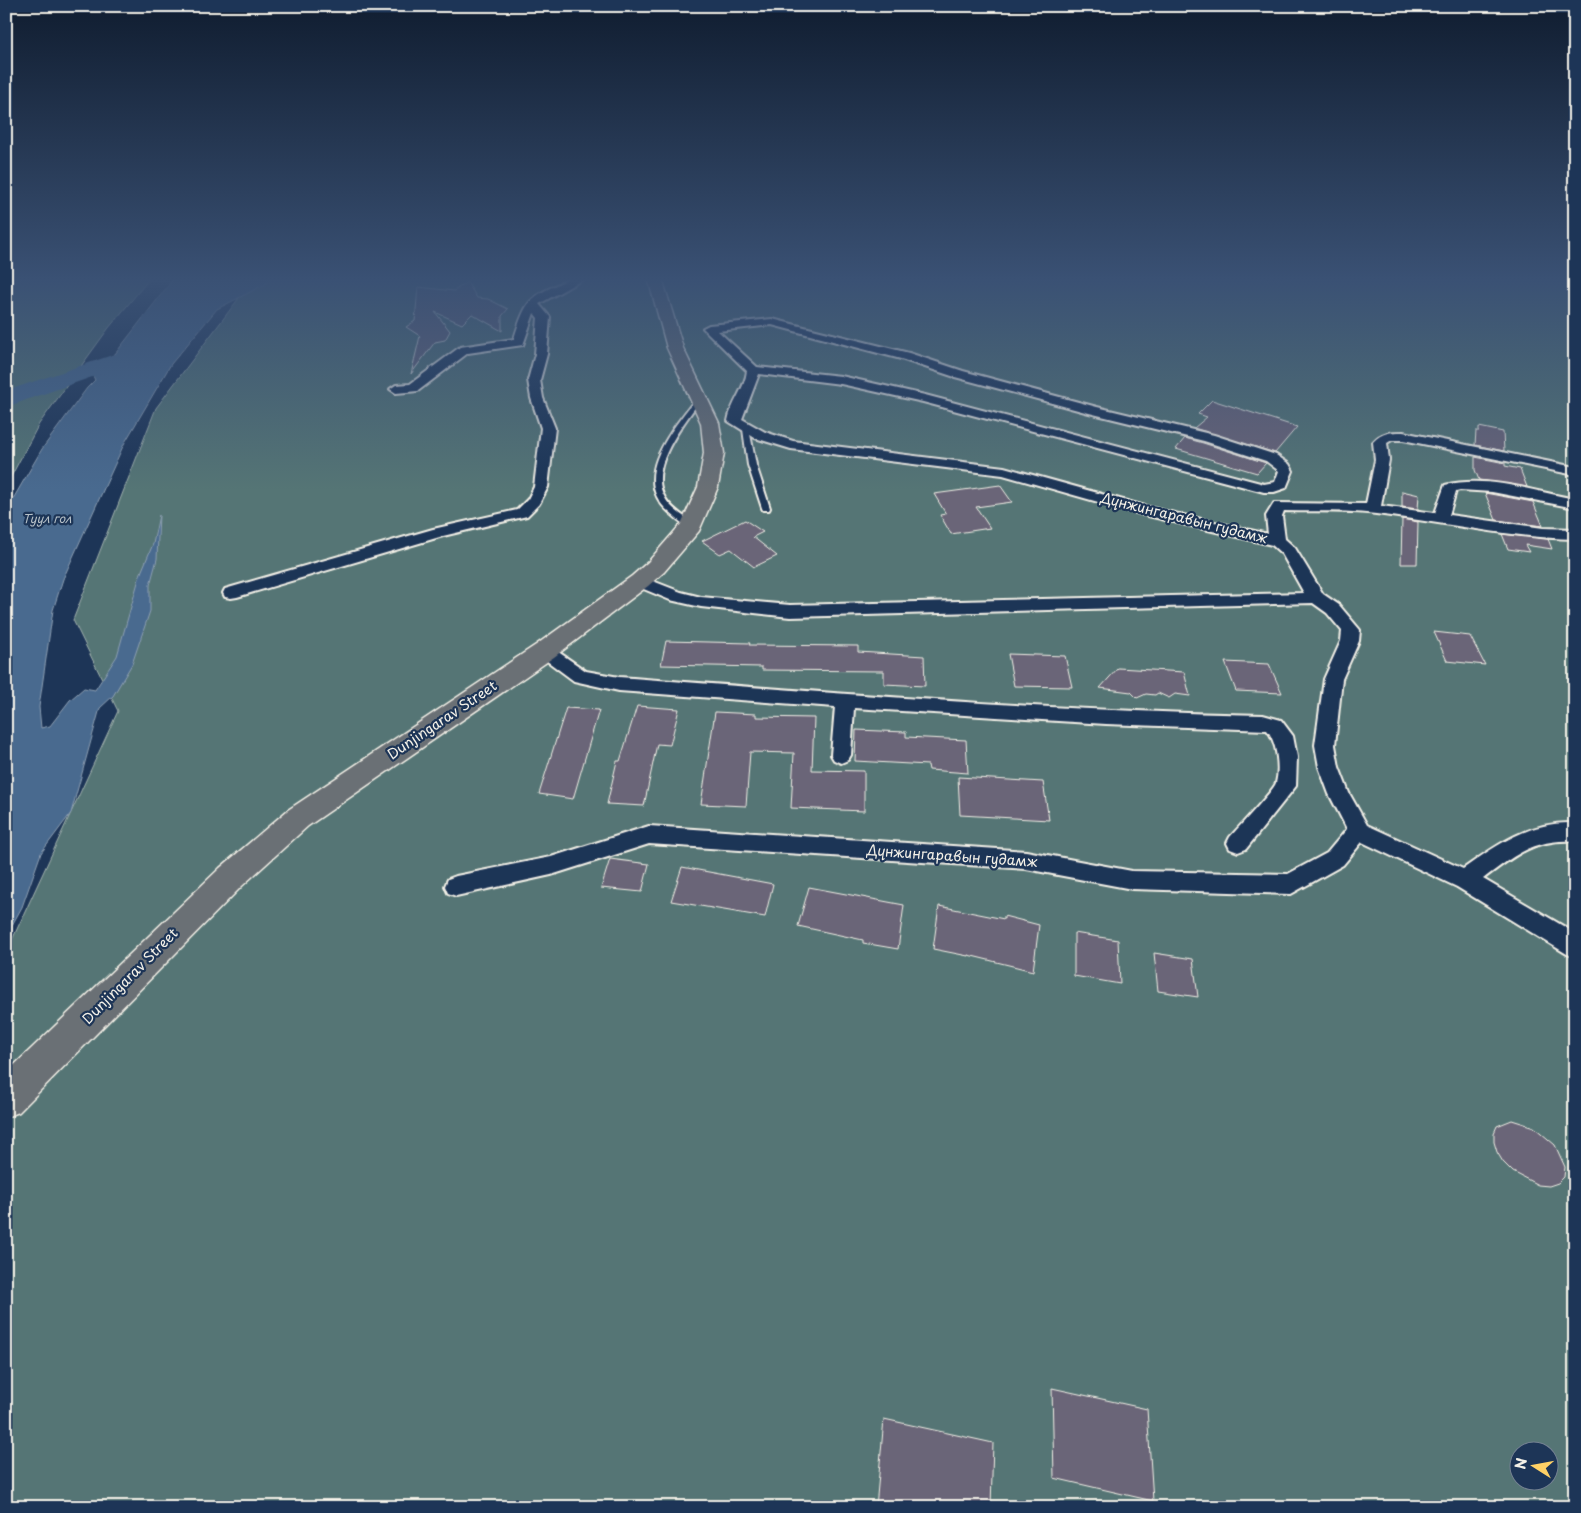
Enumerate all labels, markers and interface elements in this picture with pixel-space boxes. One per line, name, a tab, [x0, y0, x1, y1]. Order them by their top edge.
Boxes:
street label: Дүнжингаравын гудамж	[1098, 486, 1270, 549]
water label: Туул гол	[23, 509, 71, 527]
street label: Dunjingarav Street	[383, 675, 501, 764]
street label: Дүнжингаравын гудамж	[865, 839, 1039, 872]
street label: Dunjingarav Street	[77, 923, 183, 1028]
north arrow	[1508, 1440, 1558, 1490]
text: N	[1509, 1456, 1532, 1471]

